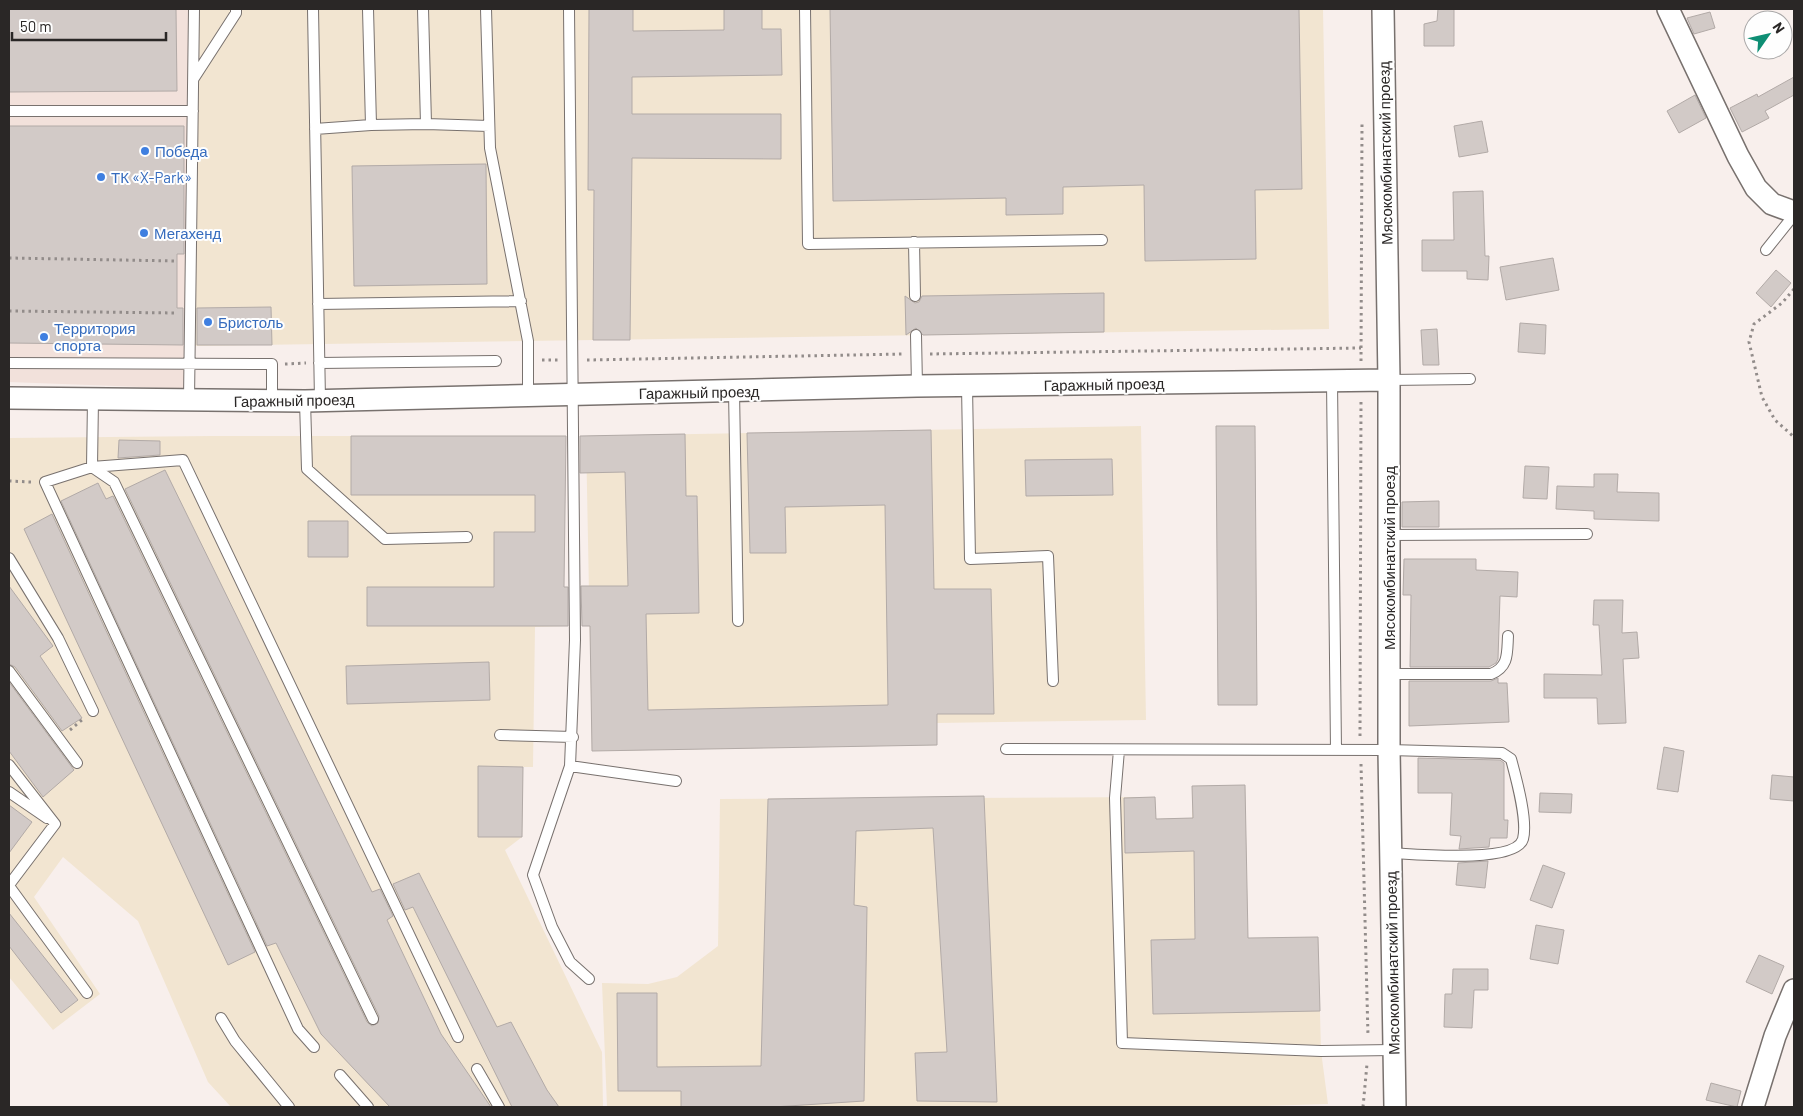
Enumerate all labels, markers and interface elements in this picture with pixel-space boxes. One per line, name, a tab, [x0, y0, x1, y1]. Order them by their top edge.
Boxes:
scale bar	[12, 10, 166, 42]
north arrow	[1743, 10, 1793, 60]
text: 50 m	[20, 17, 52, 35]
text: N	[1770, 19, 1789, 36]
street label: Мясокомбинатский проезд	[1374, 61, 1396, 245]
place label: Победа	[155, 142, 208, 160]
marker: Победа	[139, 145, 151, 157]
place label: ТК «X-Park»	[111, 168, 192, 186]
marker: ТК «X-Park»	[95, 171, 107, 183]
place label: Мегахенд	[154, 224, 221, 242]
marker: Мегахенд	[138, 227, 150, 239]
place label: Бристоль	[218, 313, 284, 331]
marker: Бристоль	[202, 316, 214, 328]
place label: Территория спорта	[54, 319, 136, 354]
marker: Территория спорта	[38, 331, 50, 343]
street label: Гаражный проезд	[1043, 374, 1165, 394]
street label: Гаражный проезд	[638, 382, 760, 402]
street label: Гаражный проезд	[233, 390, 355, 410]
street label: Мясокомбинатский проезд	[1380, 466, 1398, 650]
street label: Мясокомбинатский проезд	[1381, 871, 1403, 1055]

